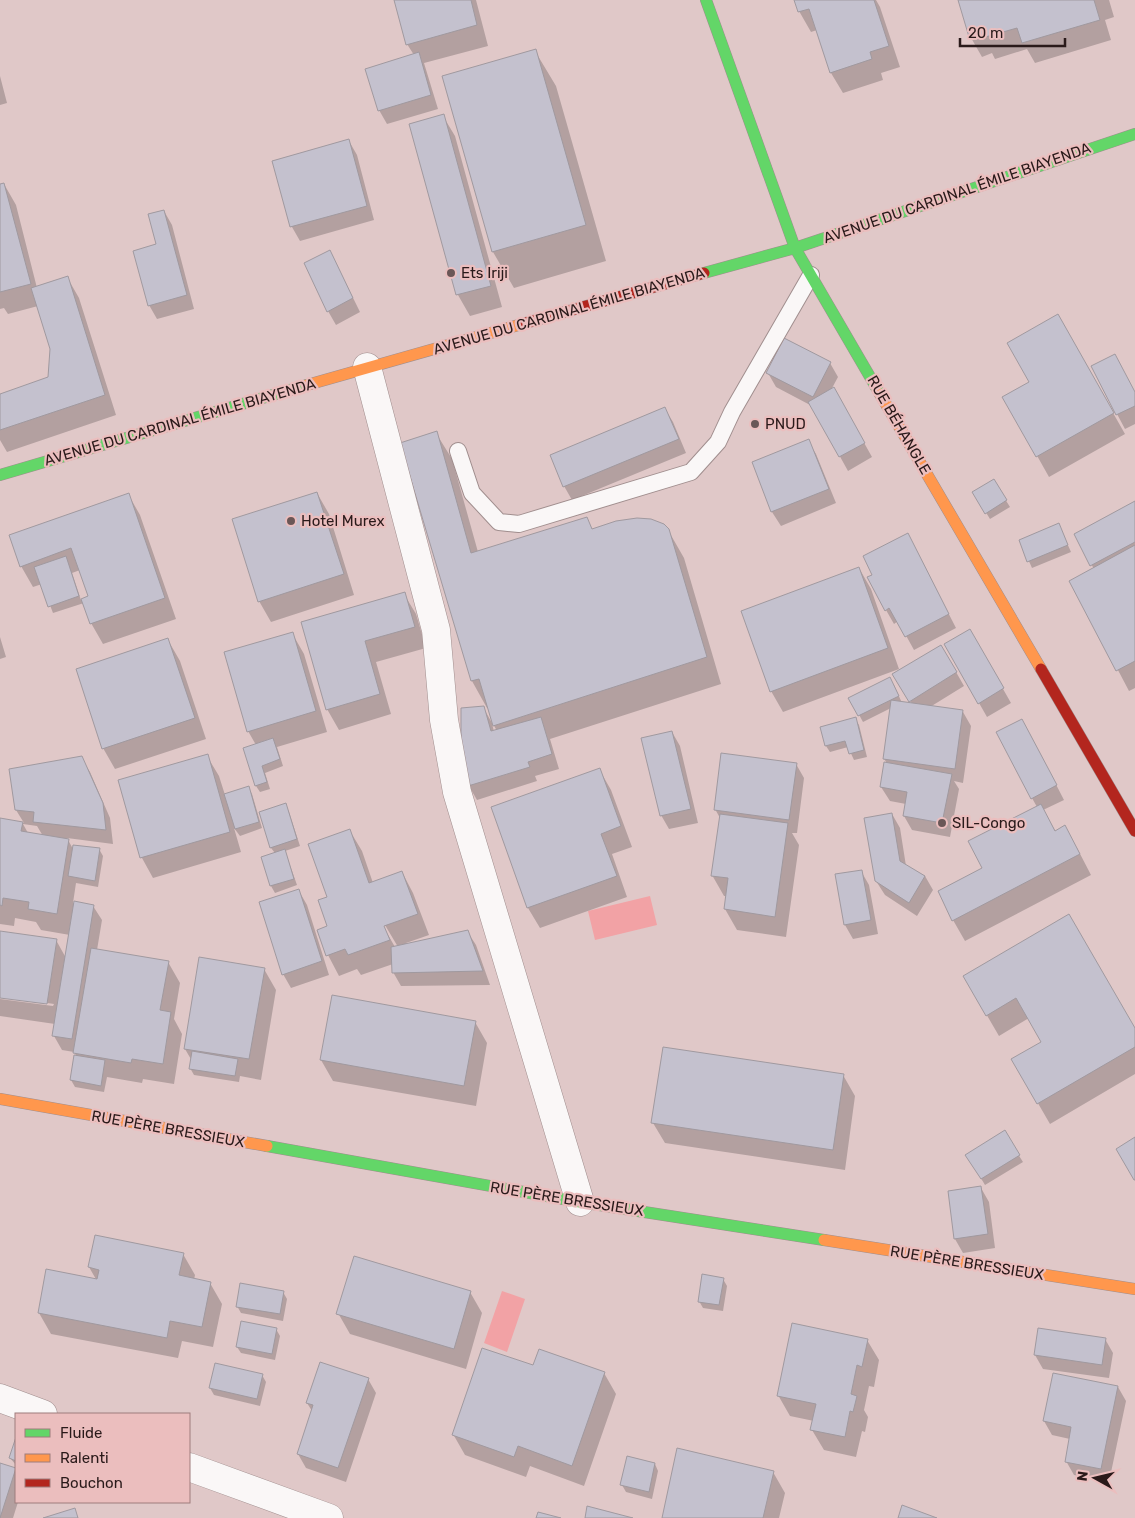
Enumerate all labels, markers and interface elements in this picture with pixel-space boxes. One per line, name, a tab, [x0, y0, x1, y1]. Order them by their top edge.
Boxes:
scale bar	[960, 15, 1065, 47]
text: 20 m	[968, 24, 1003, 42]
street label: AVENUE DU CARDINAL ÉMILE BIAYENDA	[821, 139, 1093, 247]
street label: AVENUE DU CARDINAL ÉMILE BIAYENDA	[431, 264, 707, 358]
place label: Ets Iriji	[461, 264, 508, 282]
marker: Ets Iriji	[445, 267, 457, 279]
street label: RUE BÉHANGLE	[863, 372, 935, 478]
street label: AVENUE DU CARDINAL ÉMILE BIAYENDA	[42, 375, 318, 469]
place label: PNUD	[765, 415, 806, 433]
marker: PNUD	[749, 418, 761, 430]
place label: Hotel Murex	[301, 512, 385, 530]
marker: Hotel Murex	[285, 515, 297, 527]
place label: SIL-Congo	[952, 814, 1025, 832]
marker: SIL-Congo	[936, 817, 948, 829]
street label: RUE PÈRE BRESSIEUX	[90, 1107, 246, 1151]
street label: RUE PÈRE BRESSIEUX	[489, 1178, 646, 1220]
street label: RUE PÈRE BRESSIEUX	[889, 1242, 1046, 1284]
legend	[15, 1413, 190, 1503]
text: Fluide	[60, 1424, 102, 1442]
text: Ralenti	[60, 1449, 109, 1467]
north arrow	[1070, 1453, 1120, 1503]
text: N	[1074, 1470, 1092, 1482]
text: Bouchon	[60, 1474, 123, 1492]

